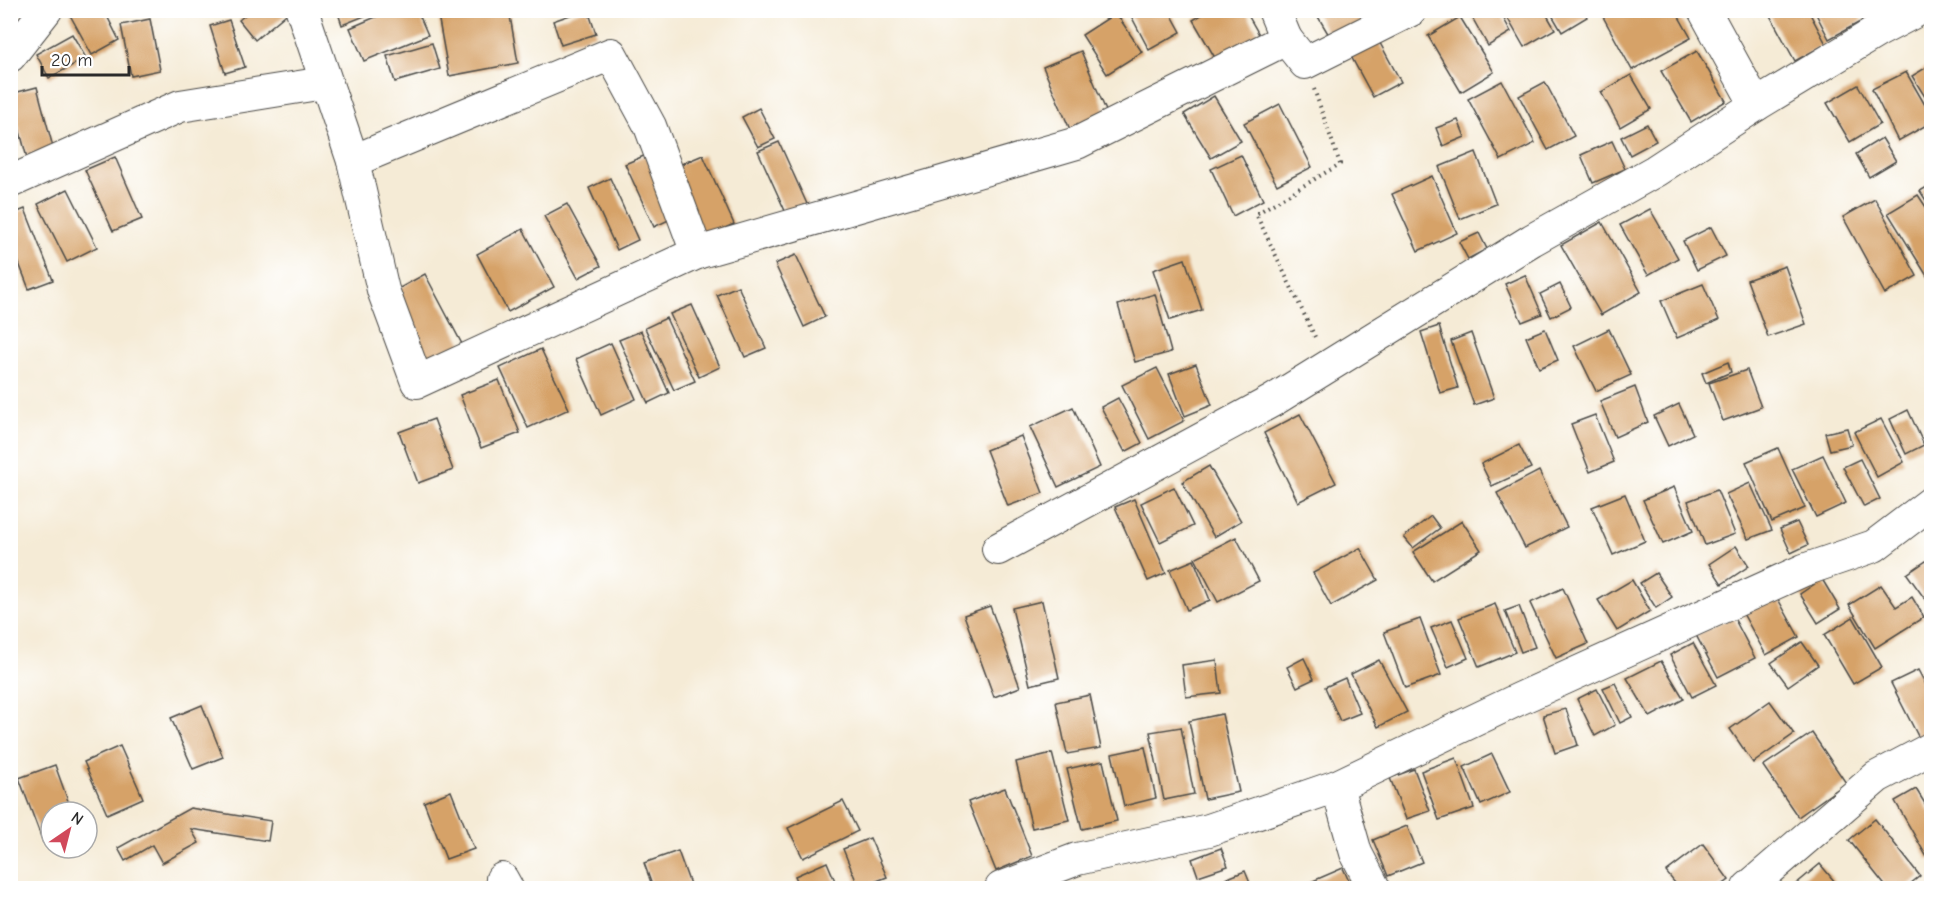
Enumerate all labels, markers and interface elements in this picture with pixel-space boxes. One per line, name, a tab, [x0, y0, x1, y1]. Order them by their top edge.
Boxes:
scale bar	[42, 39, 129, 77]
text: 20 m	[51, 50, 92, 71]
north arrow	[39, 800, 99, 860]
text: N	[68, 808, 86, 829]

